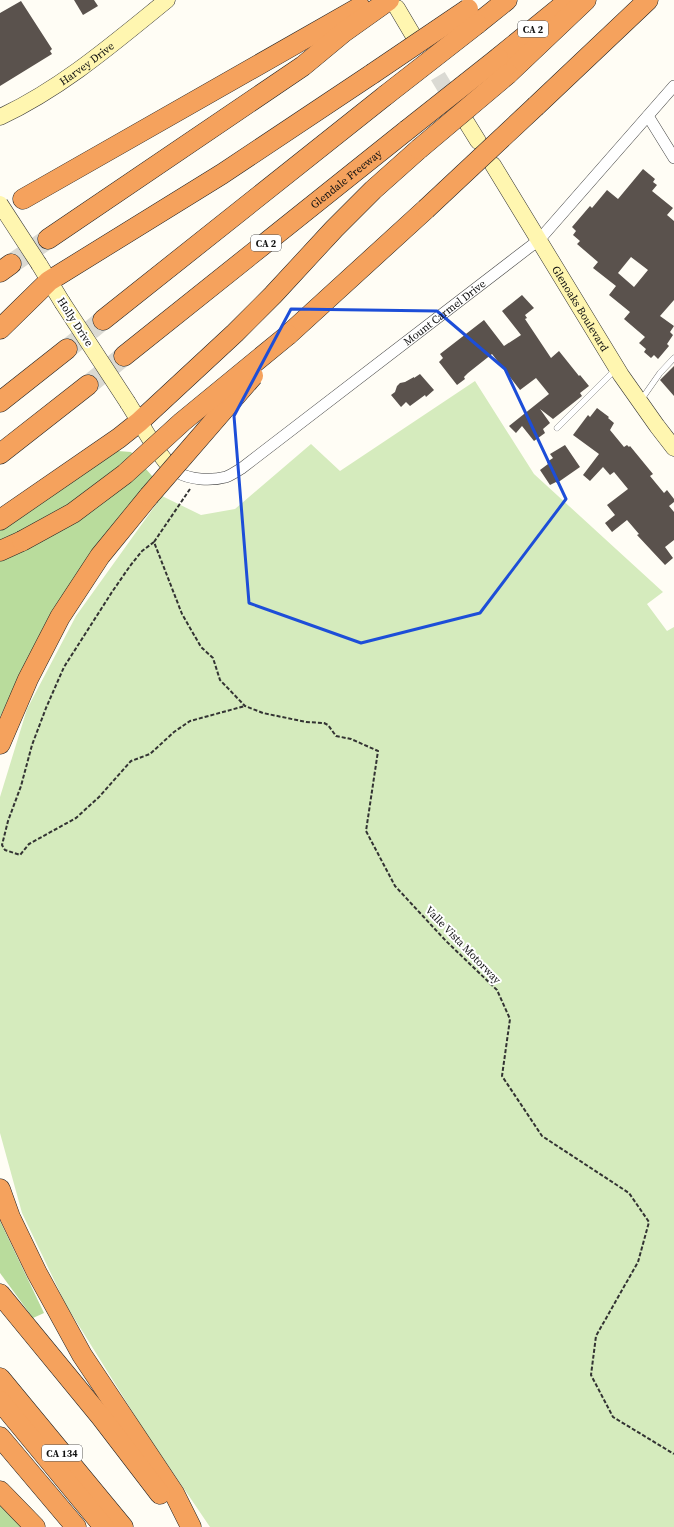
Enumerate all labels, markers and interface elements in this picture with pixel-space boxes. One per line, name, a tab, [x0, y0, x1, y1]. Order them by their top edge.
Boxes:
road number: CA 2	[518, 21, 548, 37]
street label: Harvey Drive	[56, 38, 117, 89]
street label: Glendale Freeway	[307, 145, 385, 212]
road number: CA 2	[251, 235, 281, 251]
street label: Glenoaks Boulevard	[549, 263, 613, 355]
street label: Mount Carmel Drive	[400, 276, 489, 349]
street label: Holly Drive	[54, 295, 97, 350]
street label: Valle Vista Motorway	[422, 903, 504, 987]
road number: CA 134	[42, 1445, 82, 1461]

